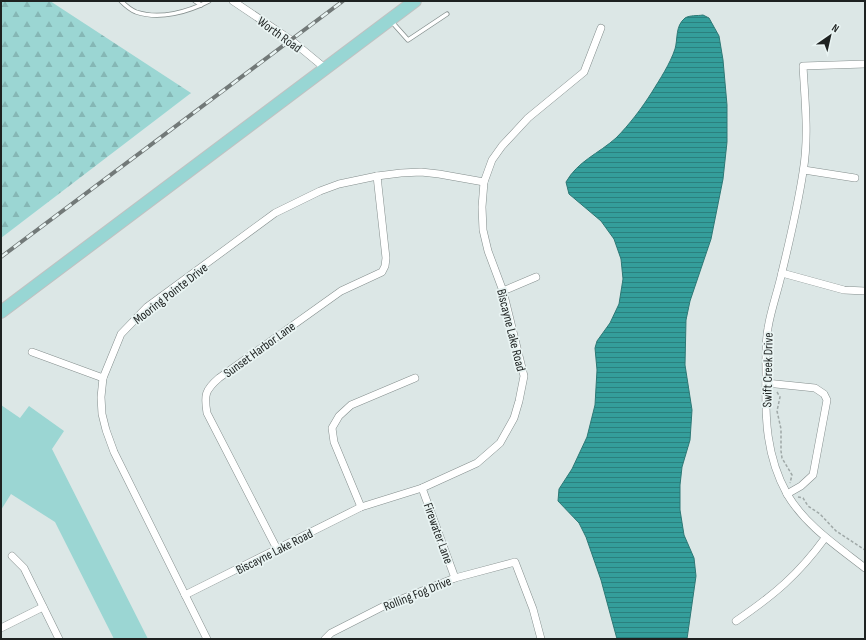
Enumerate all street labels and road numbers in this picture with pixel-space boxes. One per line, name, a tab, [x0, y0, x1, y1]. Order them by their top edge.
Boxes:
street label: Worth Road	[254, 13, 305, 56]
street label: Mooring Pointe Drive	[130, 260, 211, 328]
street label: Biscayne Lake Road	[493, 287, 529, 373]
street label: Sunset Harbor Lane	[221, 318, 299, 381]
street label: Swift Creek Drive	[759, 332, 777, 408]
street label: Firewater Lane	[420, 501, 457, 566]
street label: Biscayne Lake Road	[233, 526, 316, 578]
street label: Rolling Fog Drive	[381, 573, 454, 615]

